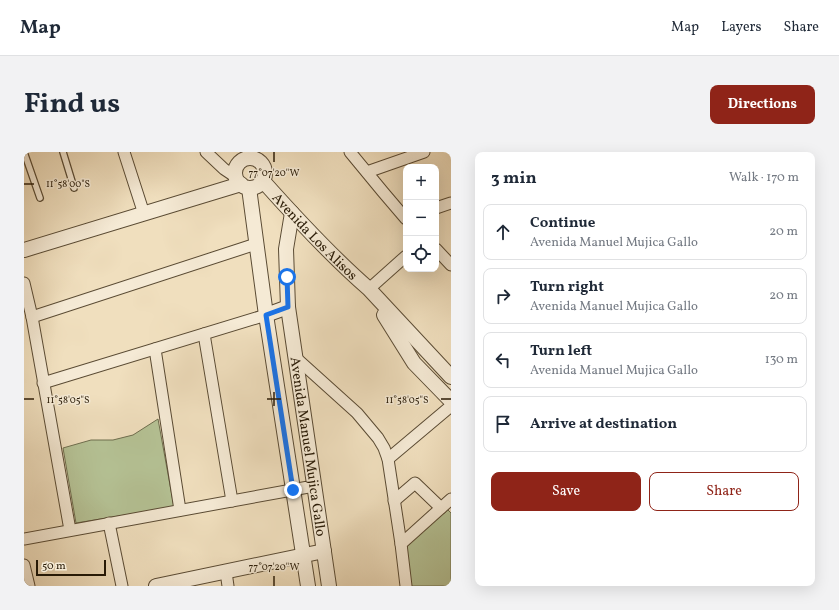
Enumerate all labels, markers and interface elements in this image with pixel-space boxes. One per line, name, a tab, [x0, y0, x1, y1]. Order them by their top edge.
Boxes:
text: Map	[20, 15, 61, 41]
text: Map	[671, 18, 699, 37]
text: Layers	[721, 18, 761, 37]
text: Share	[783, 18, 819, 37]
text: Find us	[24, 85, 120, 124]
button: Directions	[710, 85, 815, 124]
map controls	[403, 164, 439, 272]
button: +	[403, 164, 439, 200]
text: 77°07'20"W	[248, 166, 300, 180]
text: 3 min	[491, 167, 537, 190]
text: Walk · 170 m	[729, 169, 799, 187]
text: 11°58'00"S	[46, 177, 90, 191]
street label: Avenida Los Alisos	[267, 189, 361, 285]
button: −	[403, 200, 439, 236]
text: Continue	[530, 213, 595, 234]
icon: ahead	[492, 221, 514, 243]
text: 20 m	[769, 223, 798, 241]
text: Avenida Manuel Mujica Gallo	[530, 234, 698, 252]
button: locate	[403, 236, 439, 272]
route start	[278, 268, 296, 286]
text: Turn right	[530, 277, 604, 298]
icon: right	[492, 285, 514, 307]
text: 20 m	[769, 287, 798, 305]
text: Avenida Manuel Mujica Gallo	[530, 298, 698, 316]
text: Turn left	[530, 341, 592, 362]
icon: left	[492, 349, 514, 371]
text: 130 m	[765, 351, 798, 369]
street label: Avenida Manuel Mujica Gallo	[284, 356, 330, 538]
text: Avenida Manuel Mujica Gallo	[530, 362, 698, 380]
text: 11°58'05"S	[47, 393, 89, 407]
text: 11°58'05"S	[386, 393, 428, 407]
icon: arrive	[492, 413, 514, 435]
text: Arrive at destination	[530, 414, 677, 435]
button: Save	[491, 472, 641, 511]
button: Share	[649, 472, 799, 511]
route end	[284, 481, 302, 499]
scale bar	[36, 558, 106, 577]
text: 50 m	[42, 559, 66, 574]
text: 77°07'20"W	[248, 560, 300, 574]

